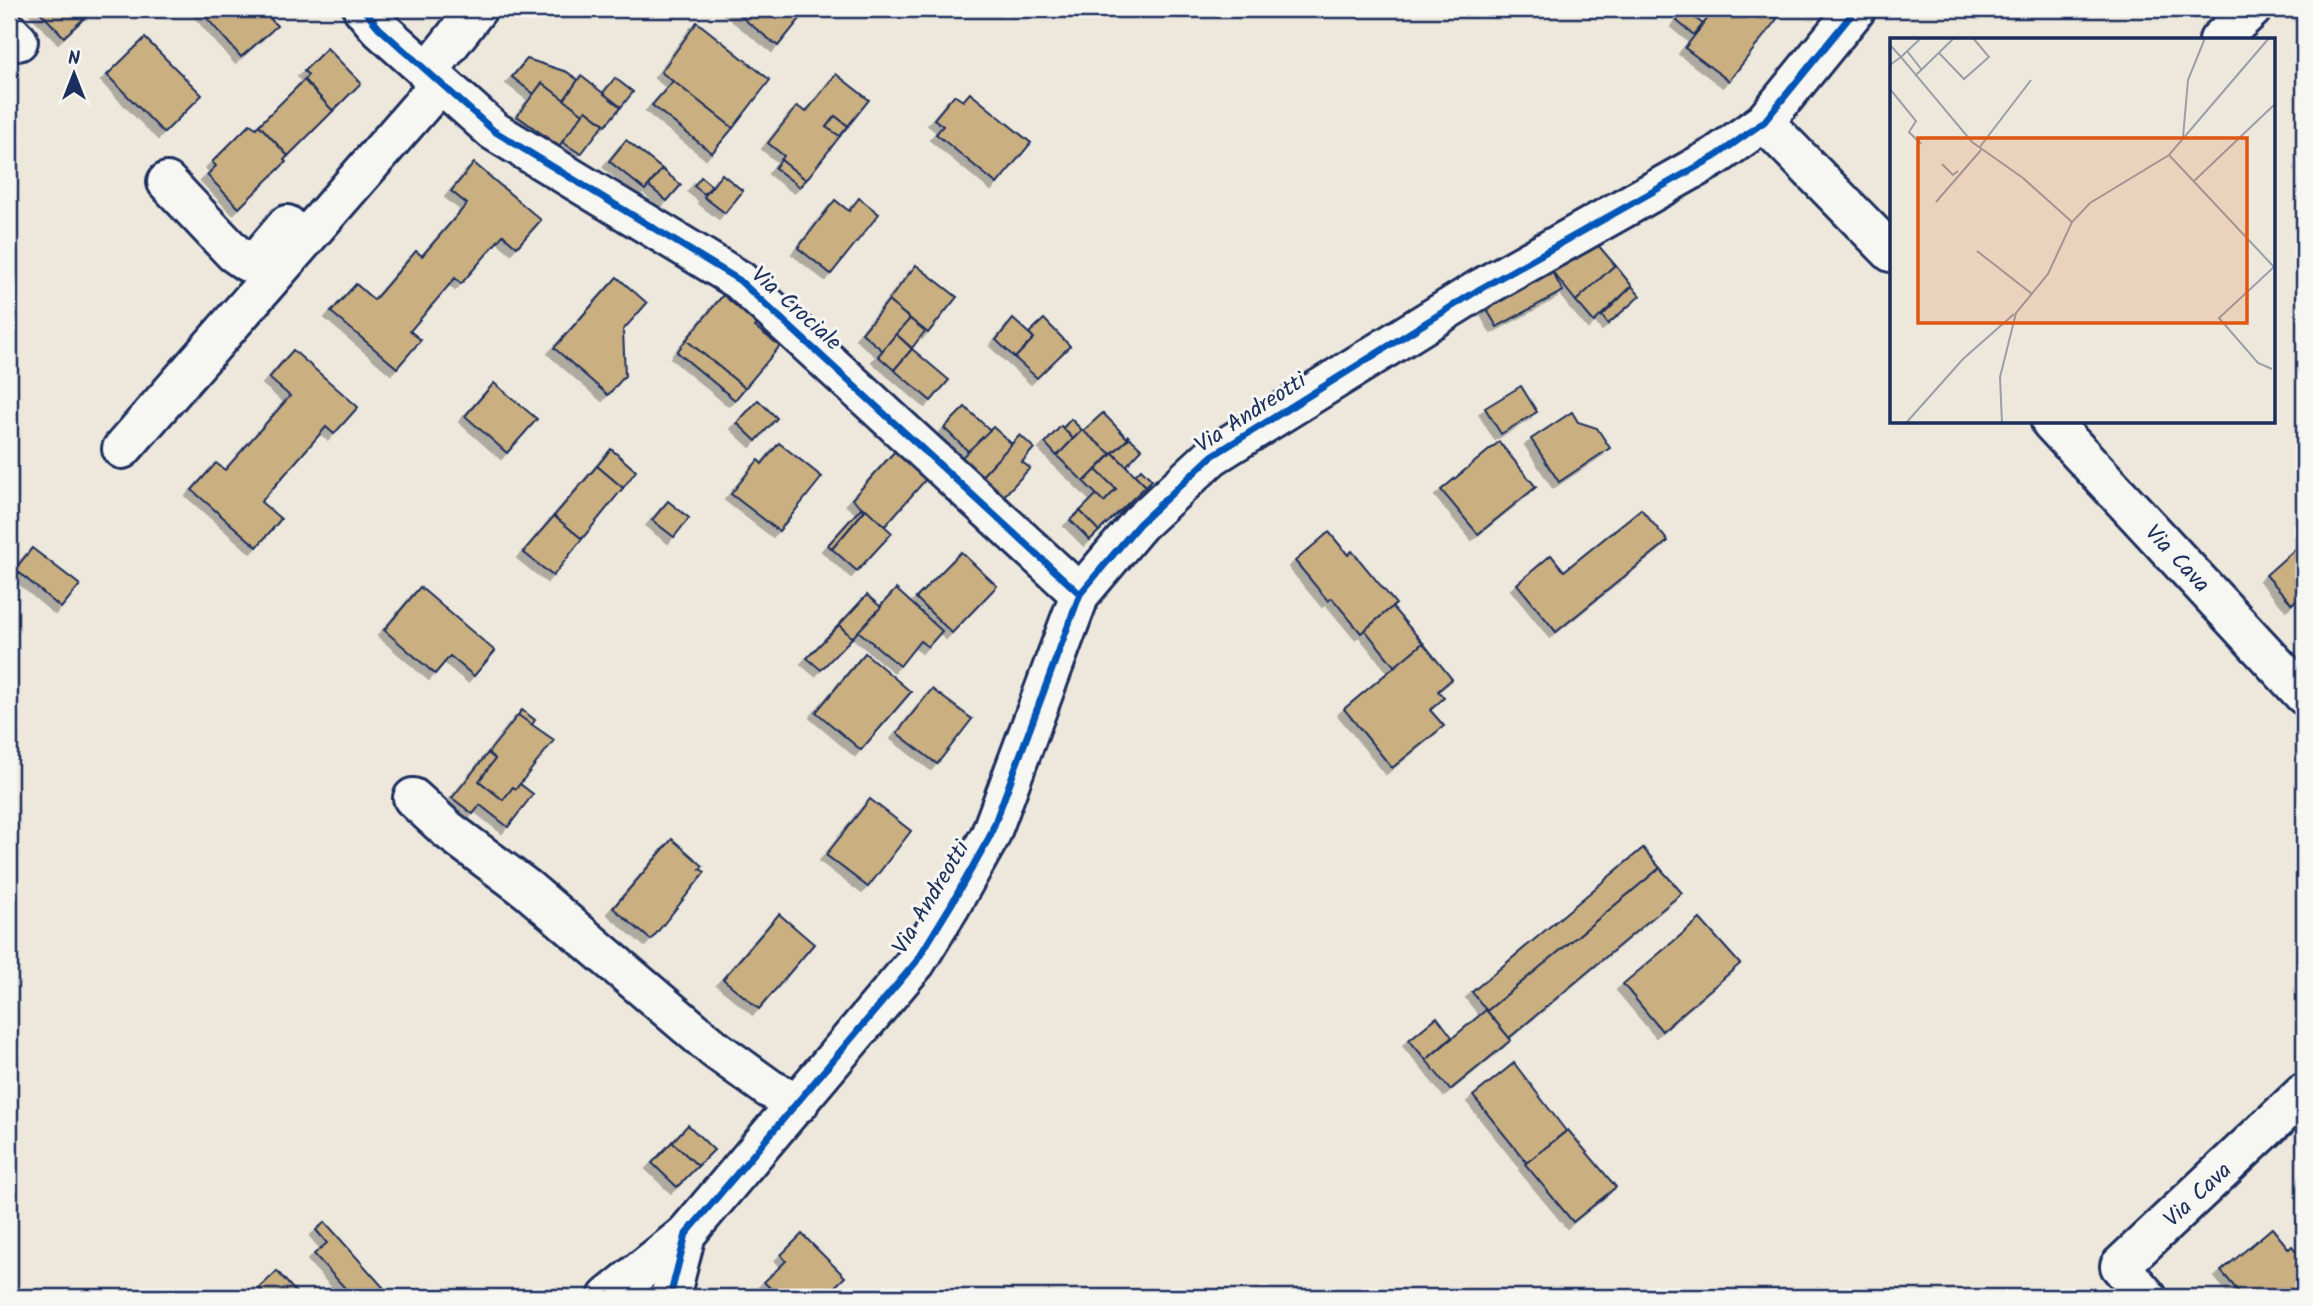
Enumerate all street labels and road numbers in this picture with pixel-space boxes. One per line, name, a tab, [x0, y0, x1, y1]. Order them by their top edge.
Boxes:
street label: Via Crociale	[742, 259, 849, 360]
street label: Via Andreotti	[1188, 363, 1315, 463]
street label: Via Cava	[2135, 517, 2218, 602]
street label: Via Andreotti	[884, 833, 981, 962]
street label: Via Cava	[2156, 1154, 2241, 1237]

